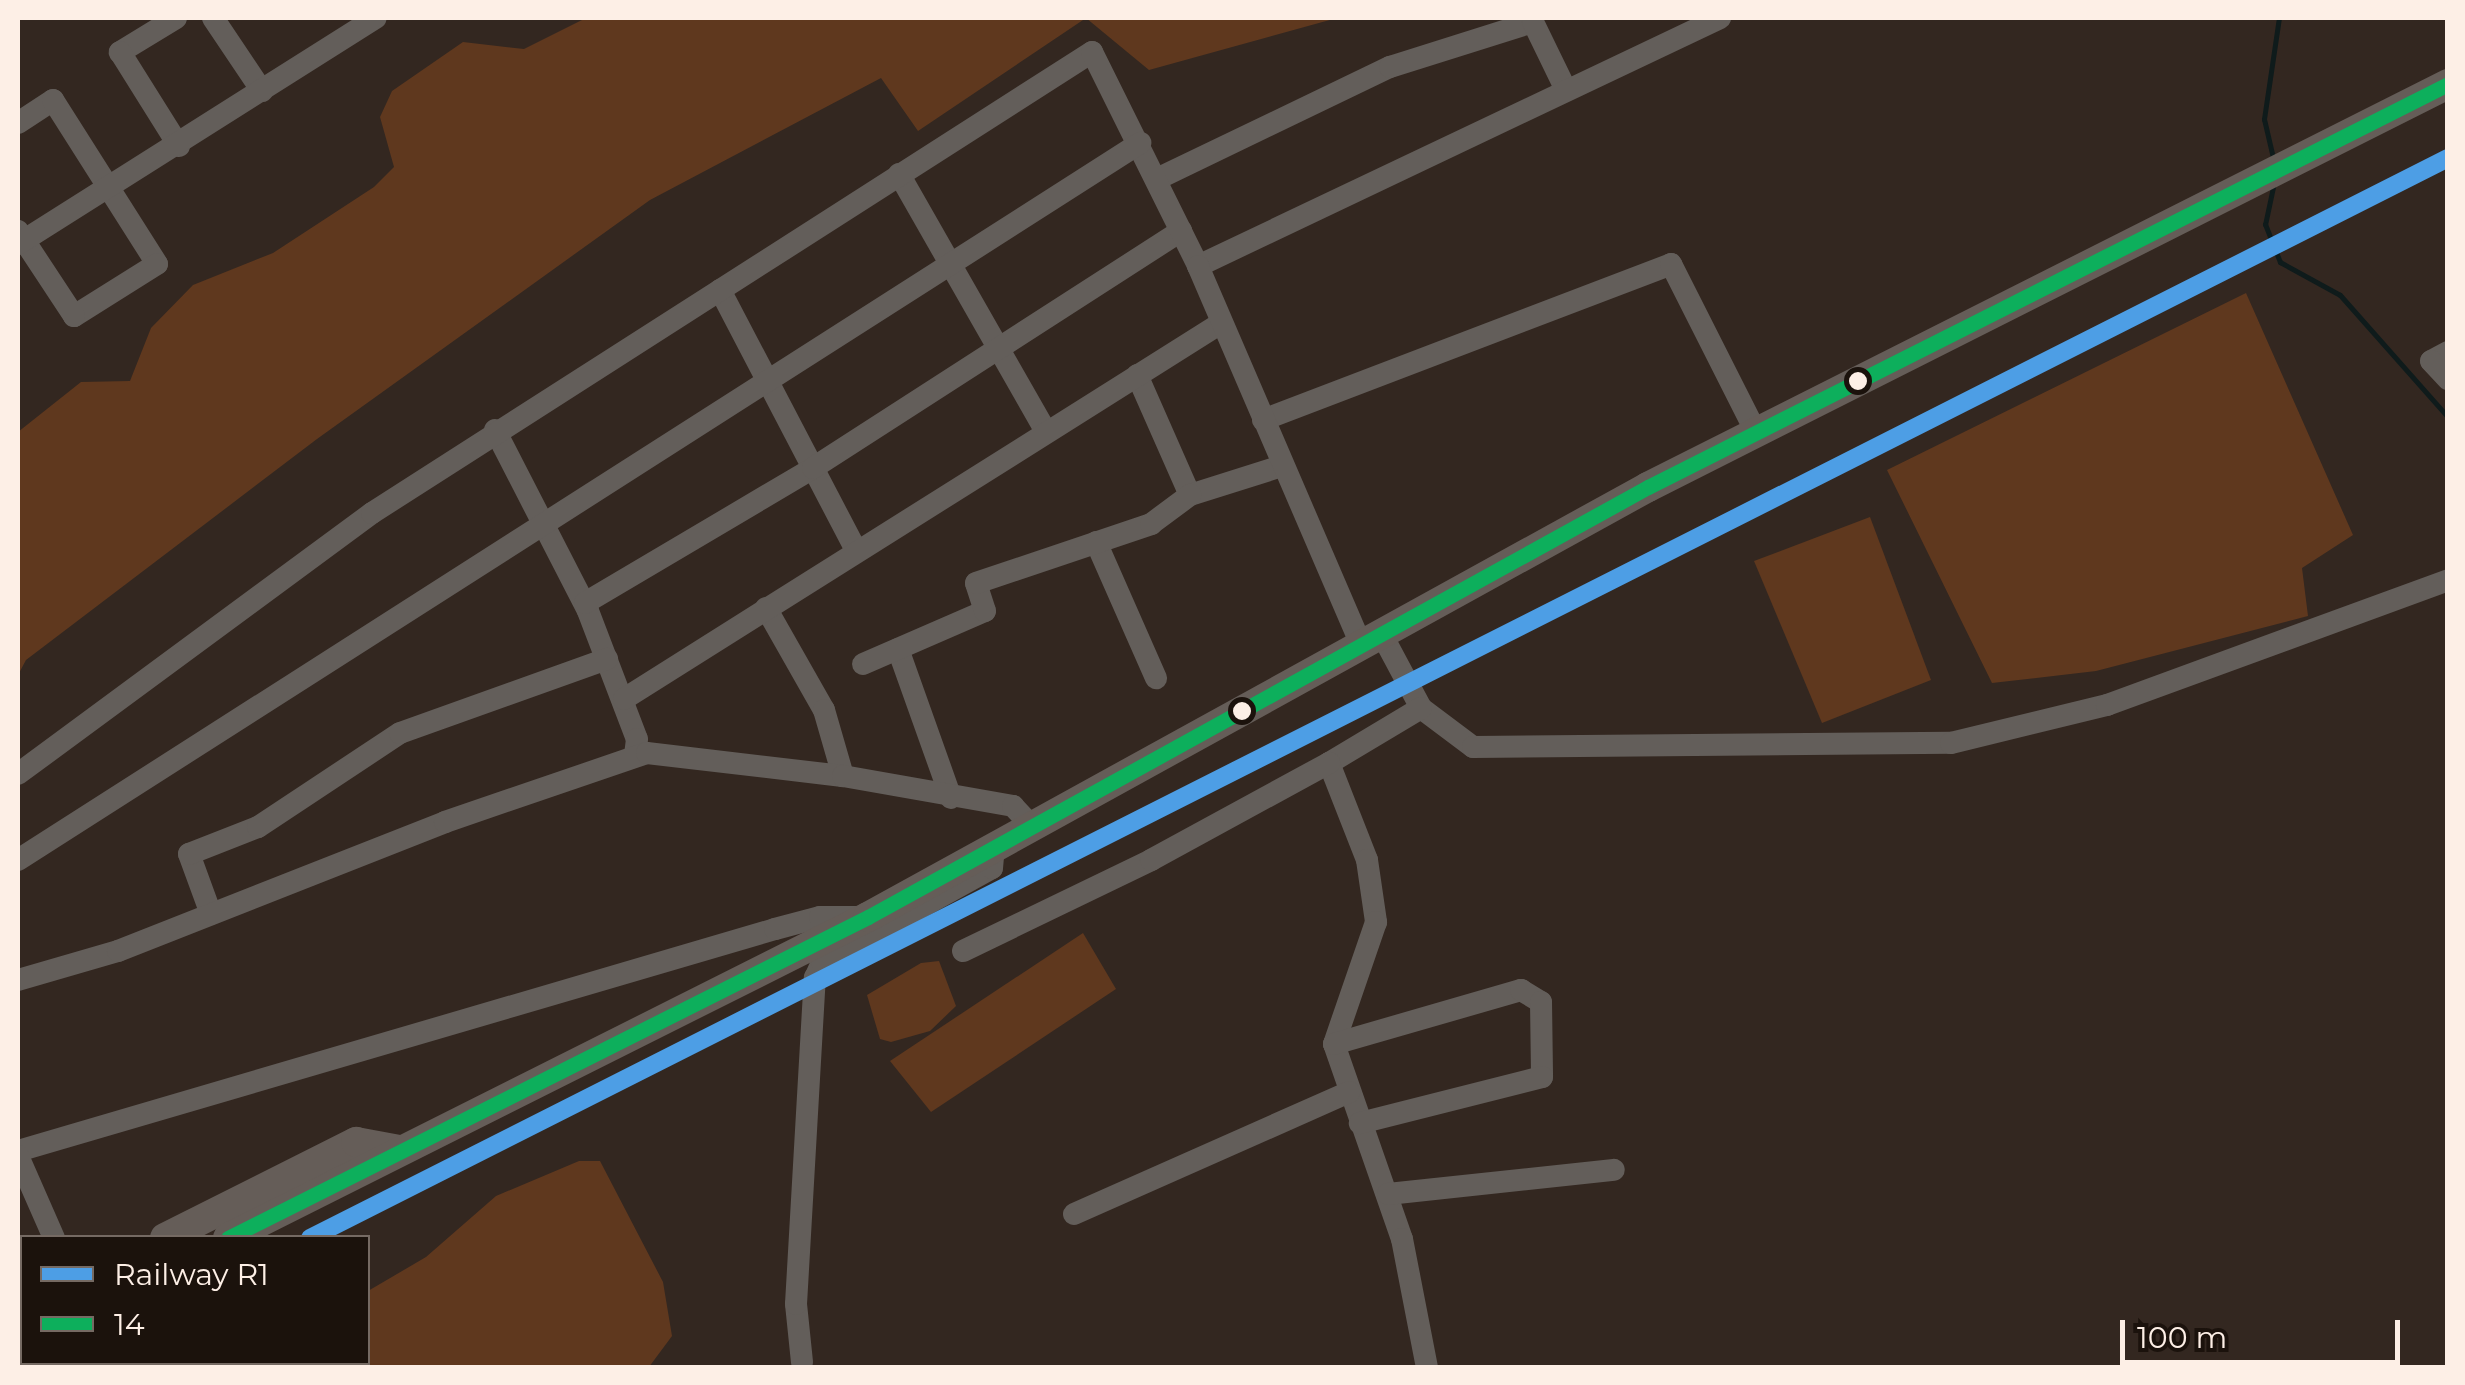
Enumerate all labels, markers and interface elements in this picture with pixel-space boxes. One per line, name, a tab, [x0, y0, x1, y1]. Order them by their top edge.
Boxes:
unlabelled marker	[1848, 371, 1868, 391]
unlabelled marker	[1232, 701, 1252, 721]
legend	[20, 1235, 370, 1365]
text: Railway R1	[114, 1256, 269, 1293]
scale bar	[2125, 1300, 2405, 1362]
text: 14	[114, 1306, 145, 1343]
text: 100 m	[2137, 1319, 2227, 1356]

